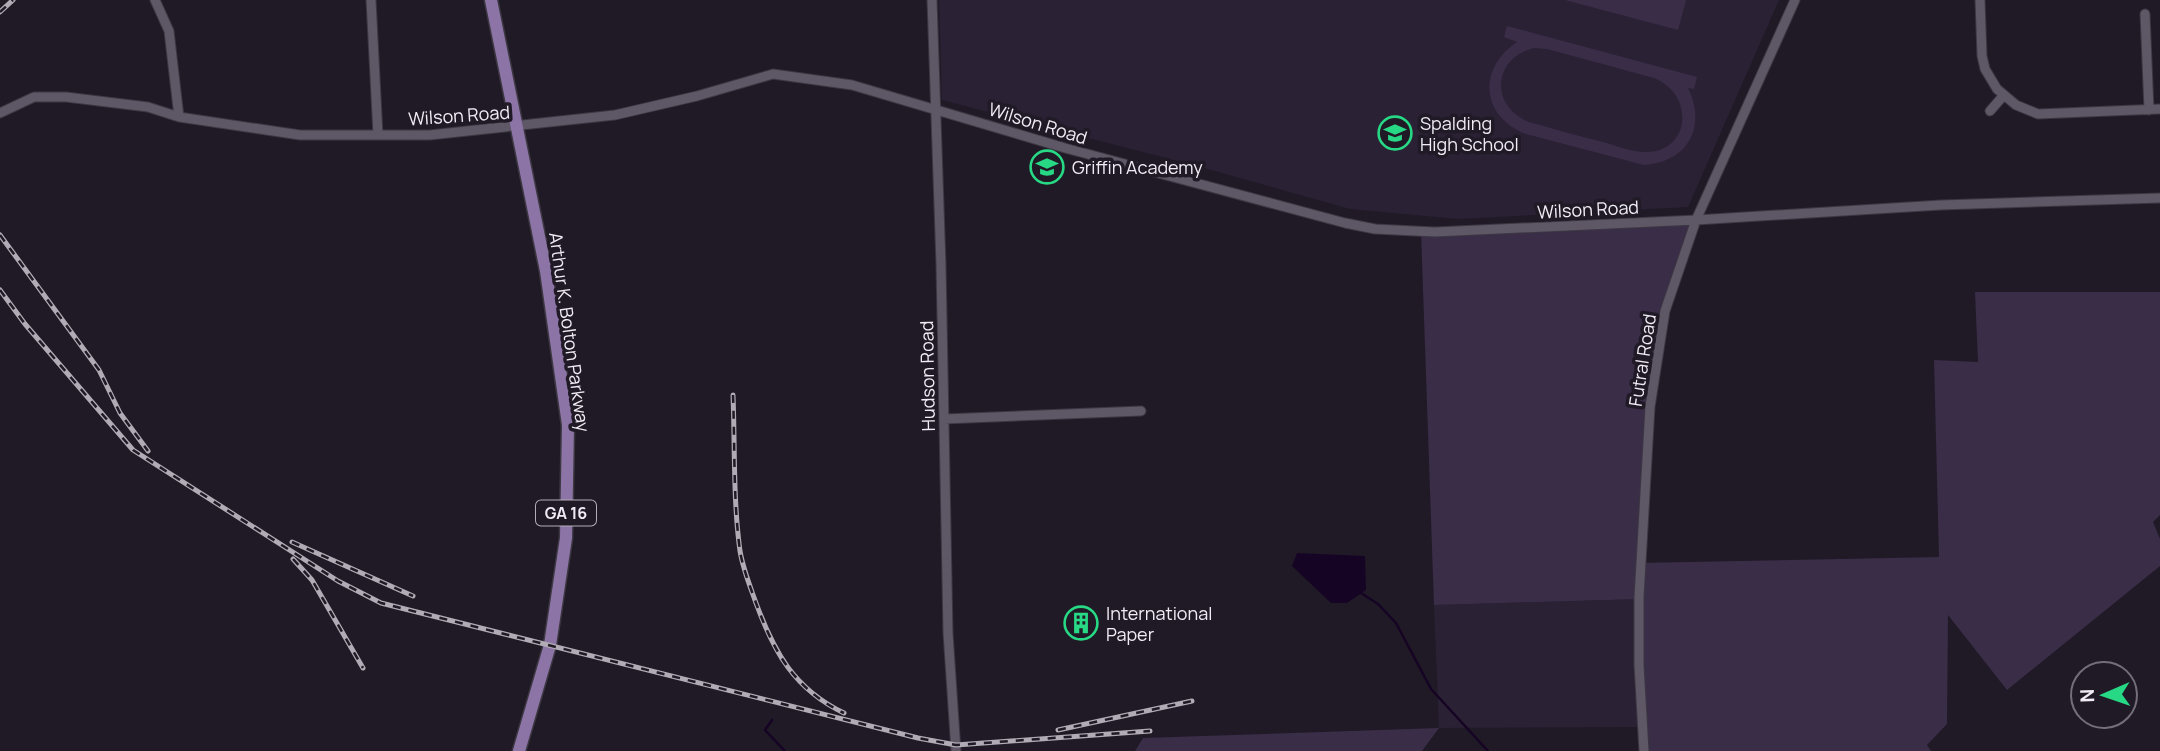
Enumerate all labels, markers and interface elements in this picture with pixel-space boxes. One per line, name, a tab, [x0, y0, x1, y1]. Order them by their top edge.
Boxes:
street label: Wilson Road	[986, 97, 1090, 149]
street label: Wilson Road	[407, 99, 511, 131]
place label: Spalding High School	[1420, 111, 1519, 156]
school or university icon: Spalding High School	[1376, 114, 1414, 152]
school or university icon: Griffin Academy	[1028, 148, 1066, 186]
place label: Griffin Academy	[1072, 155, 1203, 179]
street label: Wilson Road	[1536, 194, 1640, 224]
street label: Arthur K. Bolton Parkway	[544, 231, 596, 434]
street label: Futral Road	[1623, 312, 1661, 408]
street label: Hudson Road	[914, 320, 940, 432]
road number: GA 16	[536, 500, 596, 526]
place label: International Paper	[1106, 601, 1212, 646]
building icon: International Paper	[1062, 604, 1100, 642]
north arrow	[2069, 660, 2139, 730]
text: N	[2074, 688, 2100, 703]

